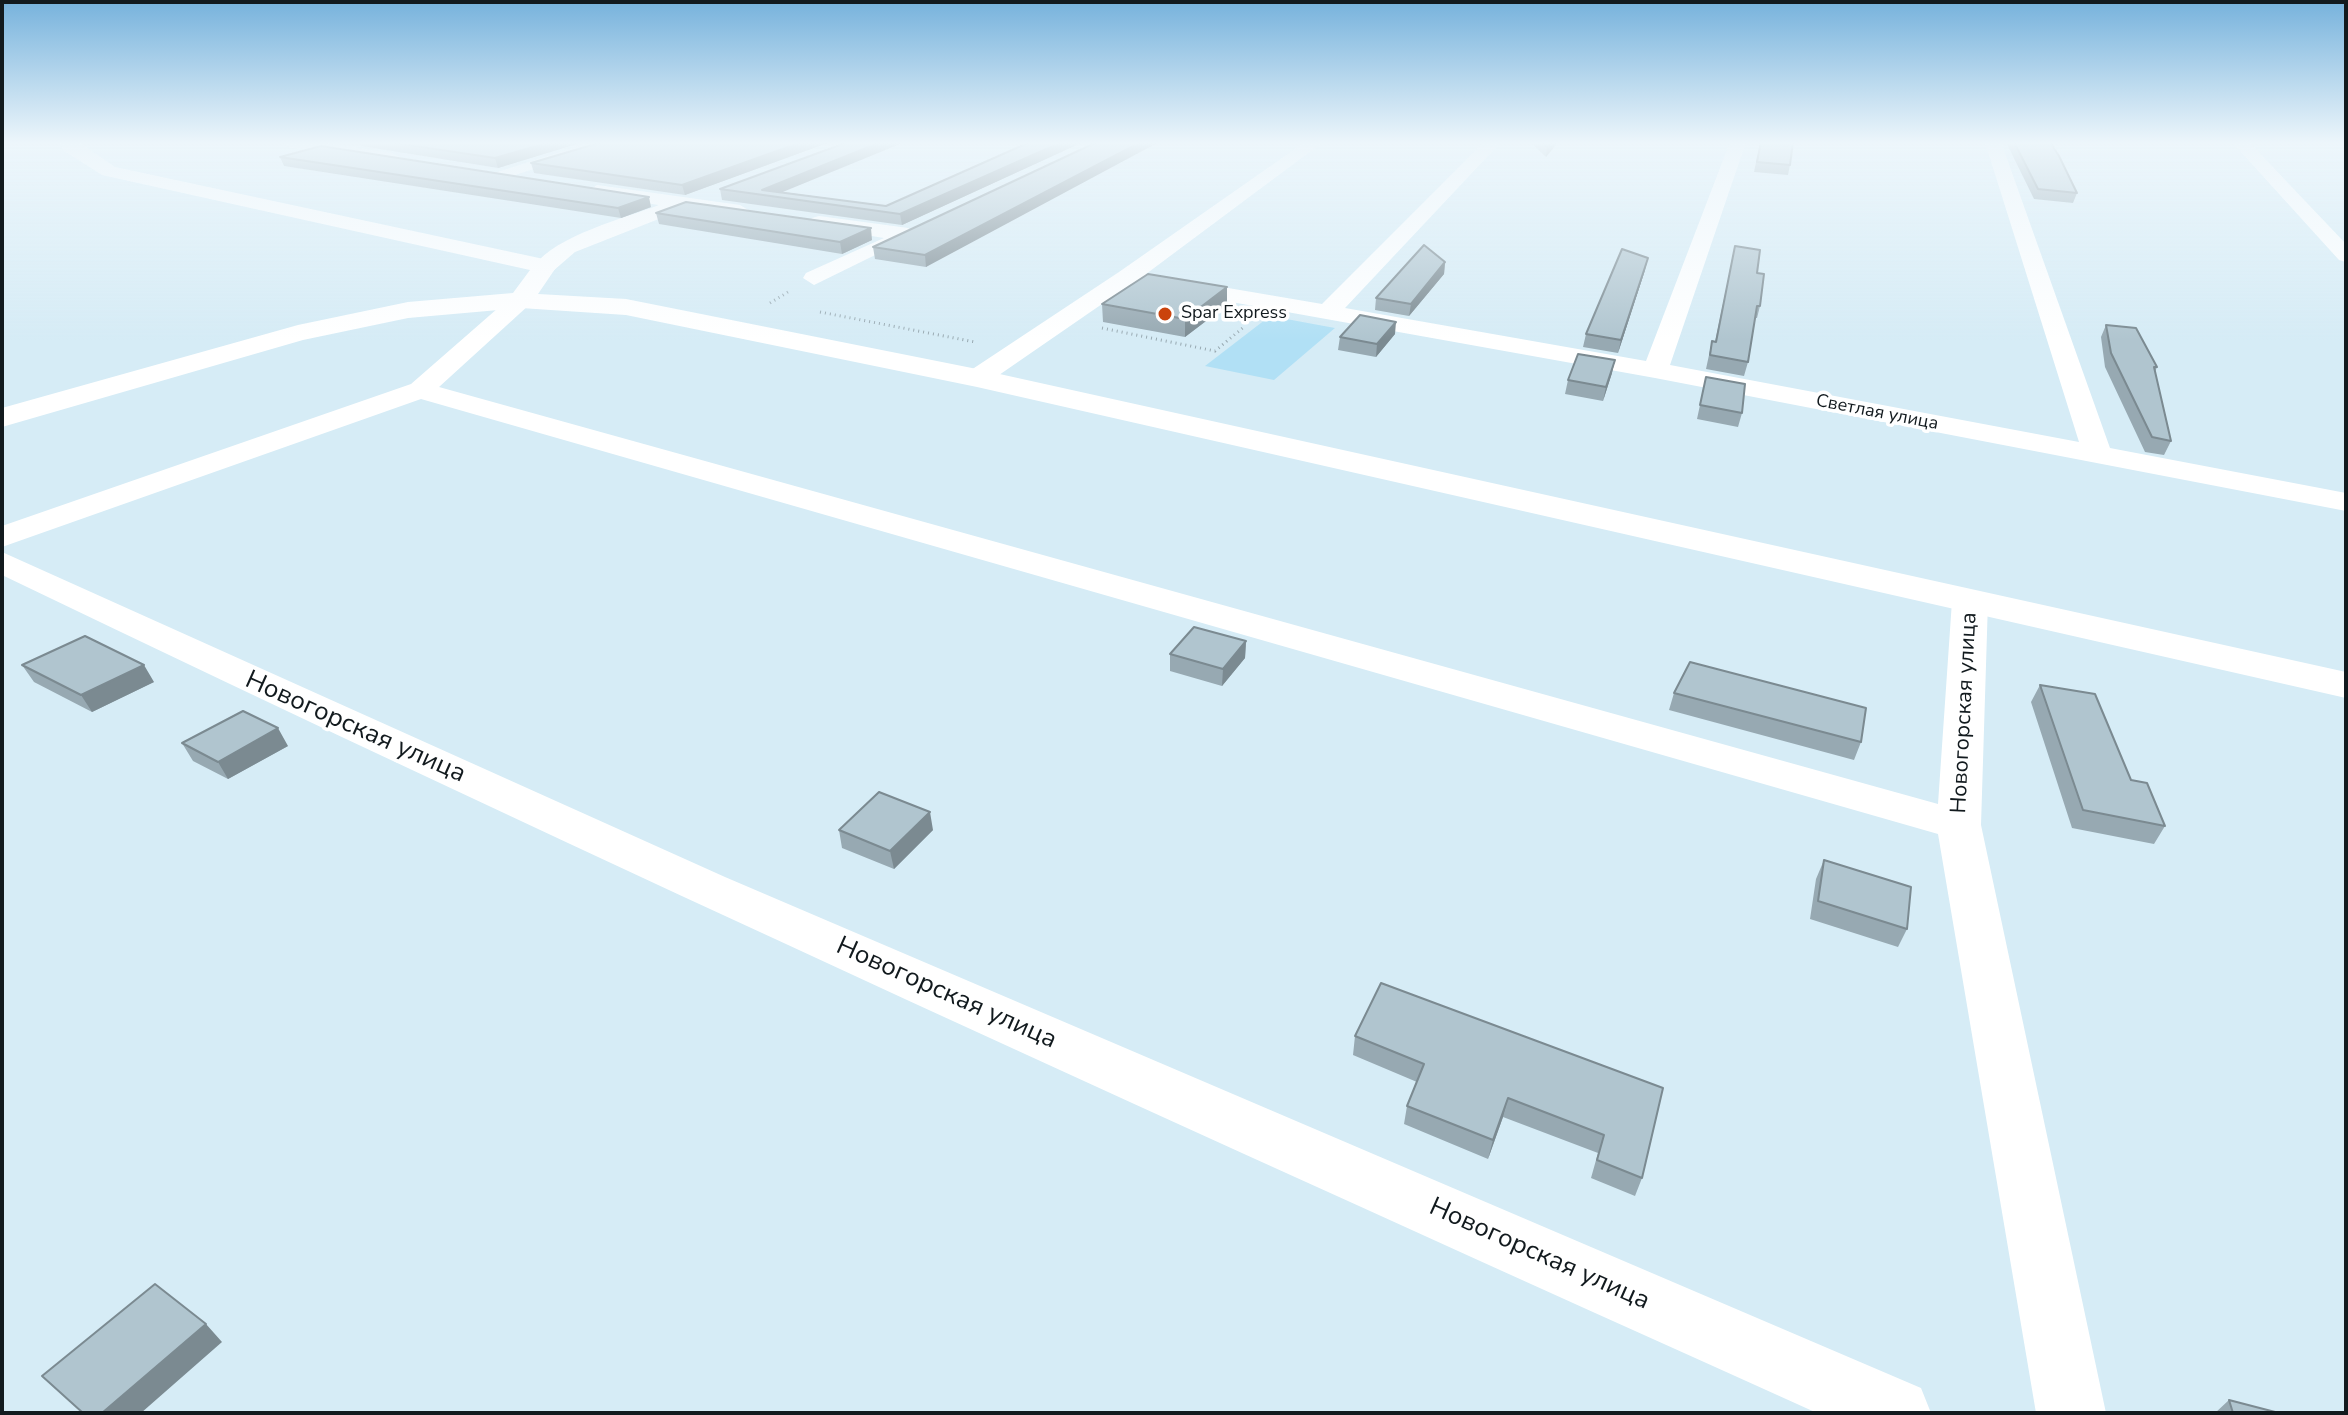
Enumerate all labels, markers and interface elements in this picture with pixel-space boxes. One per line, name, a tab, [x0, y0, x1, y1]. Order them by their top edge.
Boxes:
place label: Spar Express	[1181, 303, 1287, 325]
marker: Spar Express	[1156, 305, 1174, 323]
street label: Светлая улица	[1814, 391, 1940, 435]
street label: Новогорская улица	[1947, 612, 1983, 814]
street label: Новогорская улица	[240, 665, 470, 791]
street label: Новогорская улица	[831, 931, 1061, 1057]
street label: Новогорская улица	[1424, 1192, 1654, 1318]

